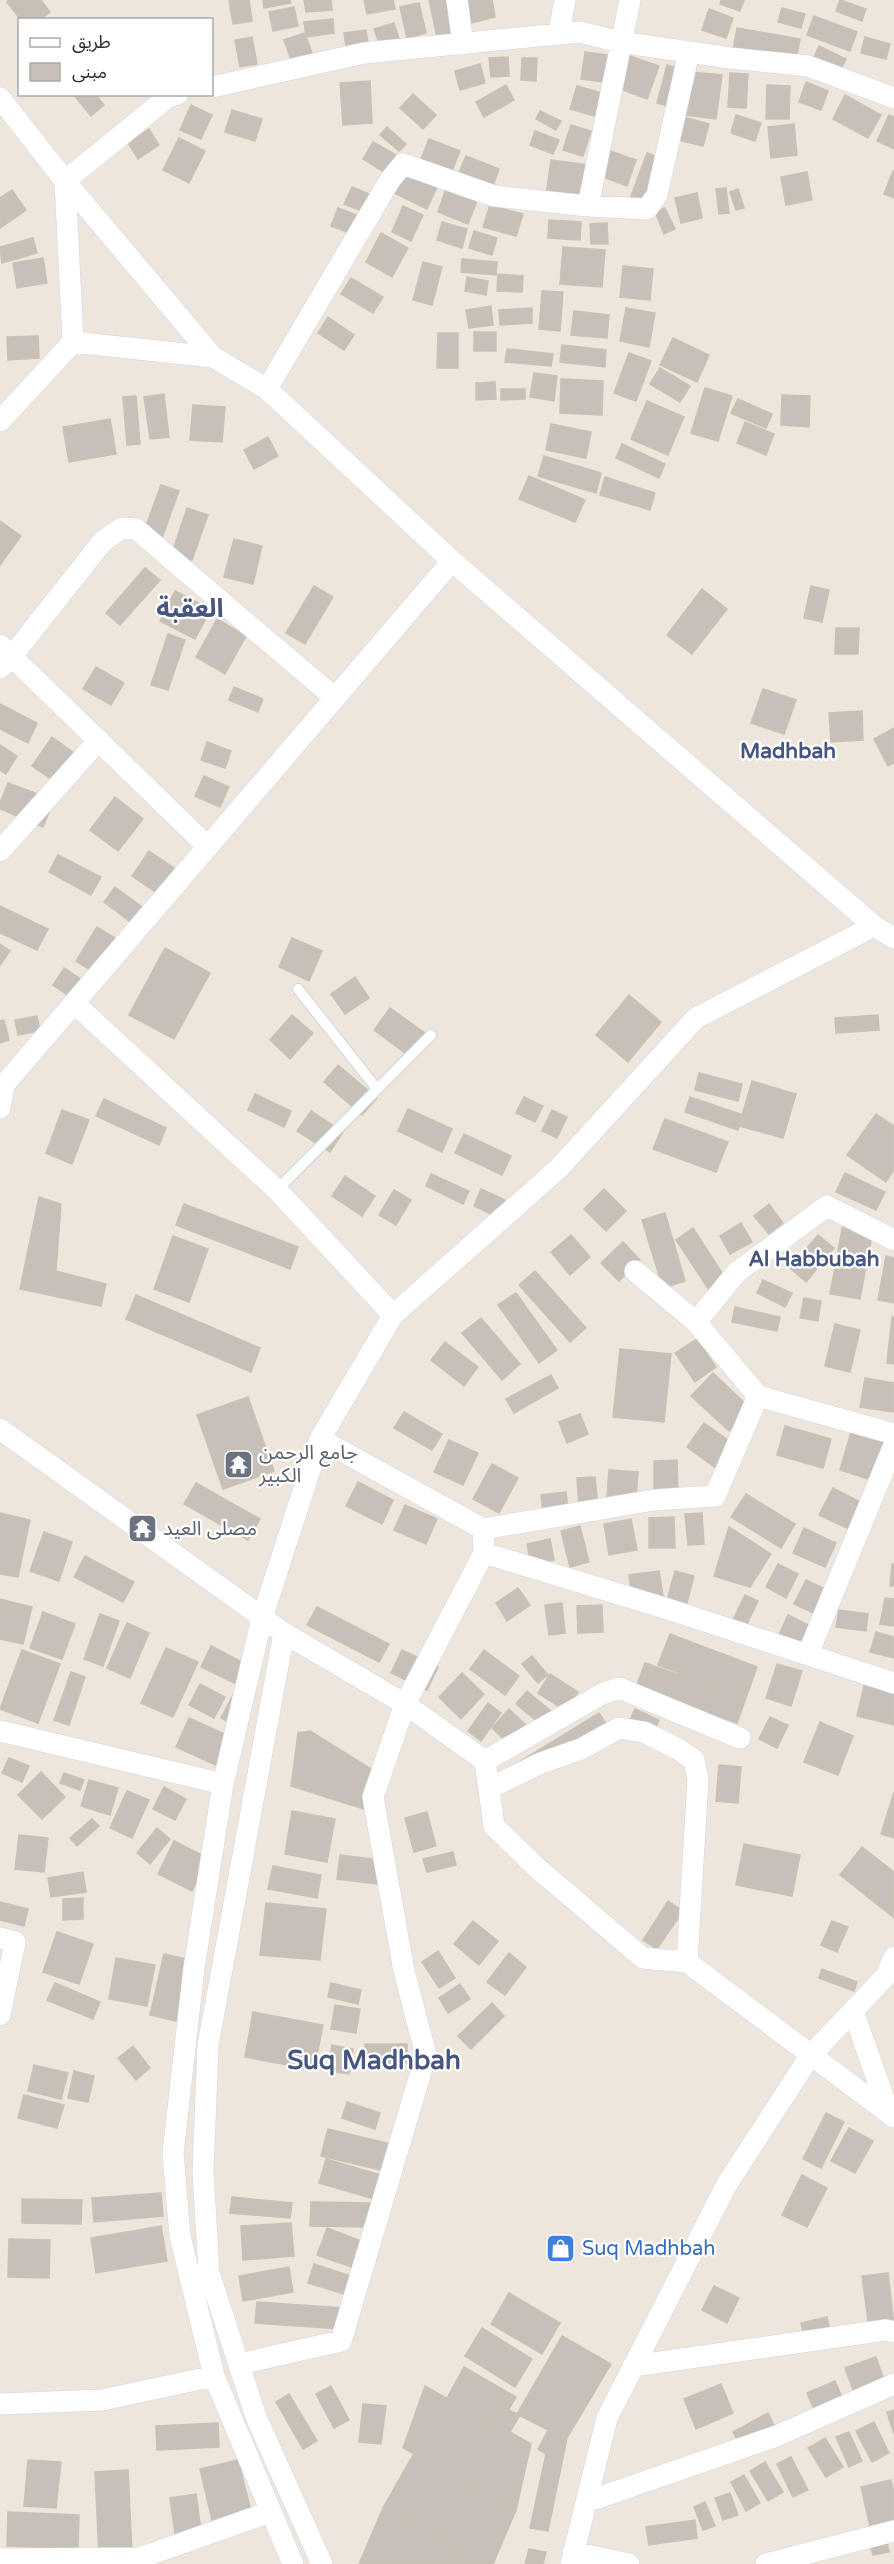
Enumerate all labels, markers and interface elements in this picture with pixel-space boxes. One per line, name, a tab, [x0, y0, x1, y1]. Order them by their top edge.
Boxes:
legend	[18, 18, 213, 96]
text: طريق	[72, 31, 111, 53]
text: مبنى	[72, 61, 107, 83]
district label: العقبة	[156, 593, 224, 624]
district label: Madhbah	[740, 739, 836, 764]
district label: Al Habbubah	[748, 1247, 880, 1272]
place label: جامع الرحمن الكبير	[258, 1441, 358, 1488]
temple icon: جامع الرحمن الكبير	[222, 1448, 254, 1480]
temple icon: مصلى العيد	[126, 1512, 158, 1544]
place label: مصلى العيد	[163, 1517, 257, 1541]
district label: Suq Madhbah	[287, 2045, 461, 2076]
shop icon: Suq Madhbah	[545, 2232, 577, 2264]
place label: Suq Madhbah	[582, 2237, 716, 2261]

